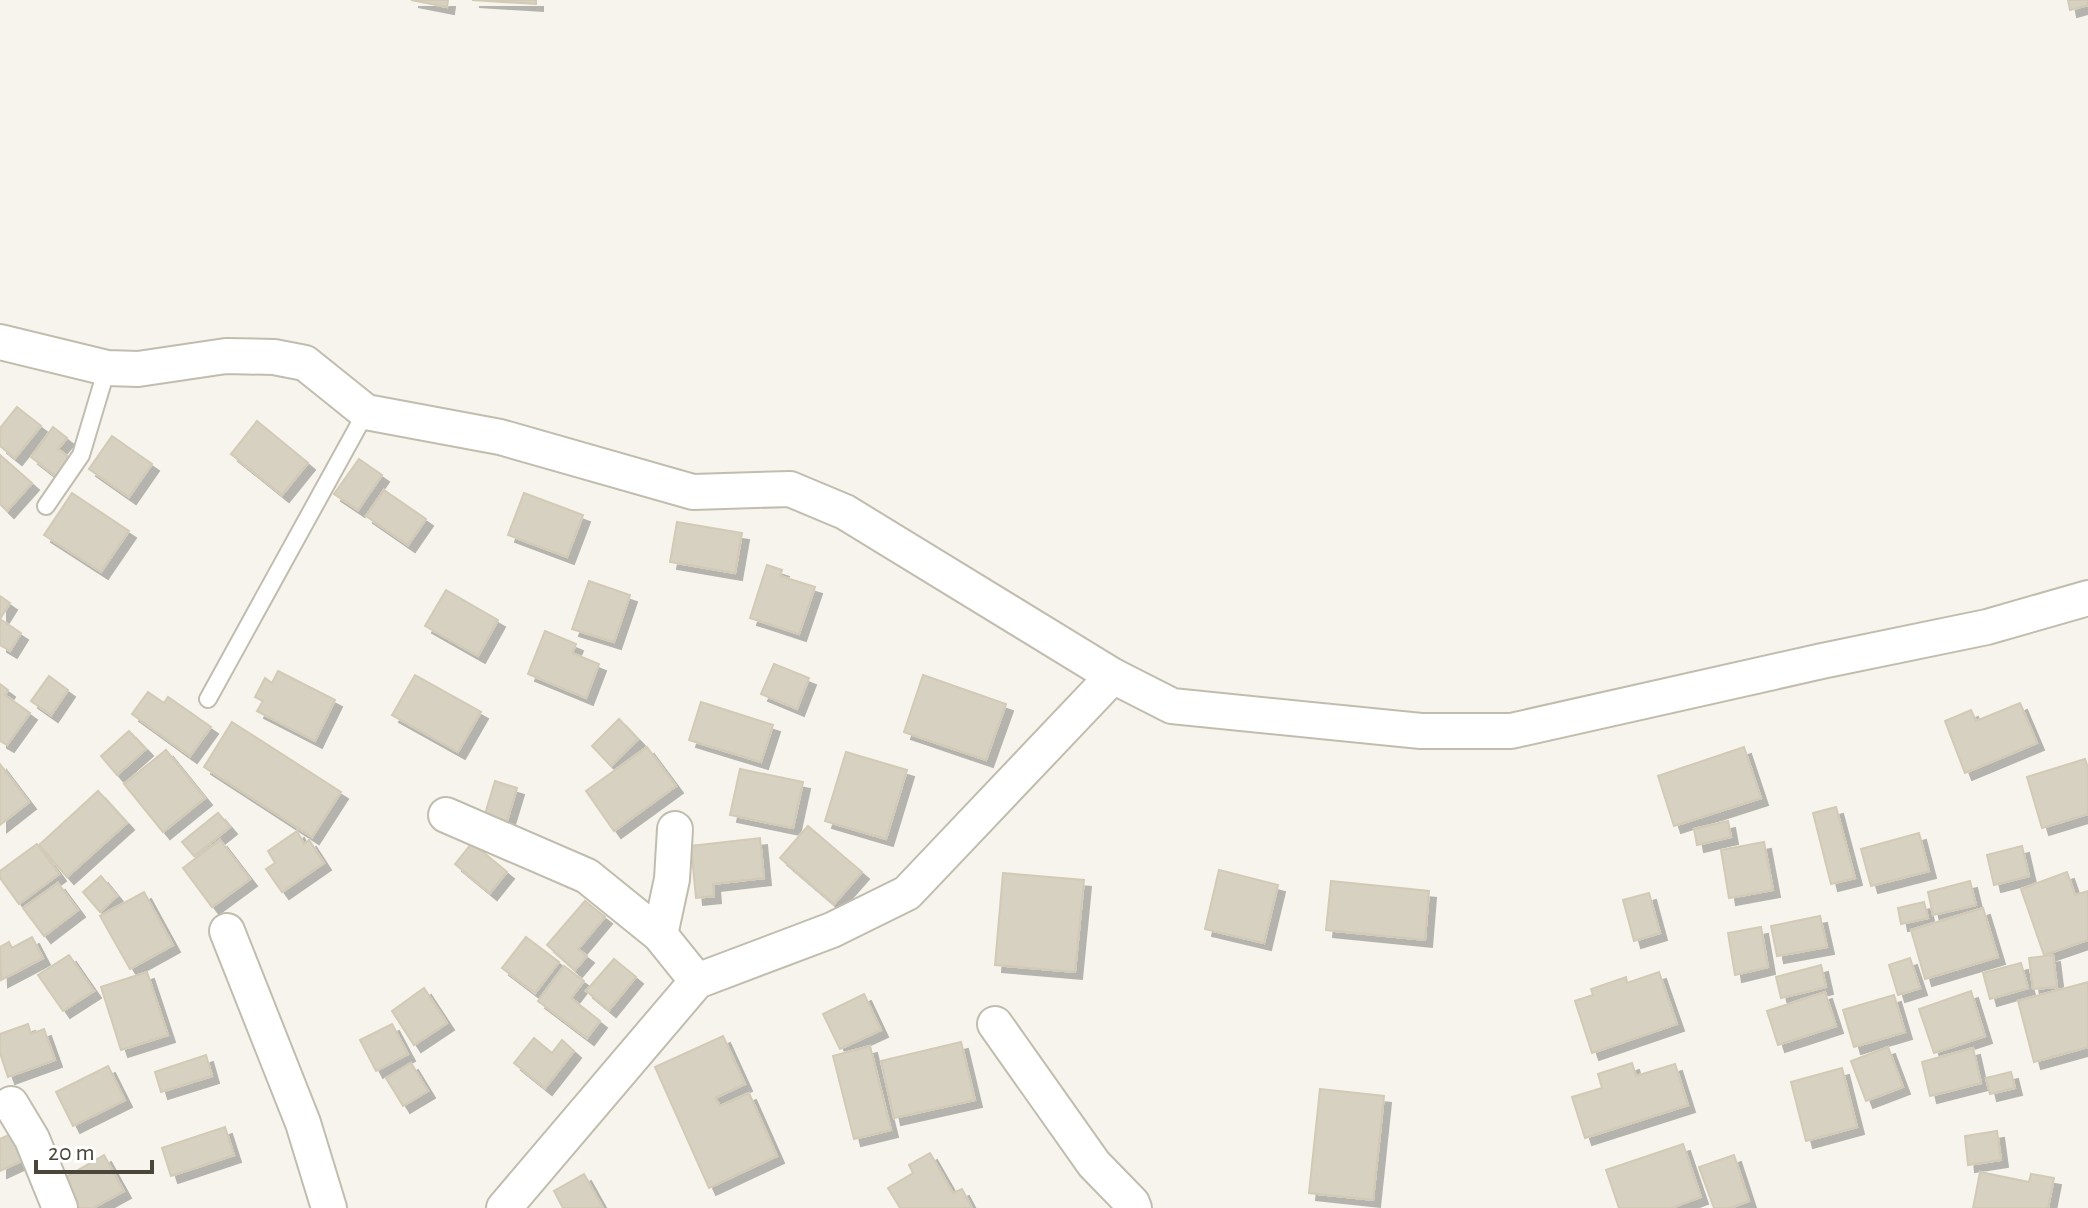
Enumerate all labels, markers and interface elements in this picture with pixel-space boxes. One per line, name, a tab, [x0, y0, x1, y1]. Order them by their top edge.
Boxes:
scale bar	[36, 1124, 152, 1174]
text: 20 m	[48, 1141, 95, 1165]

